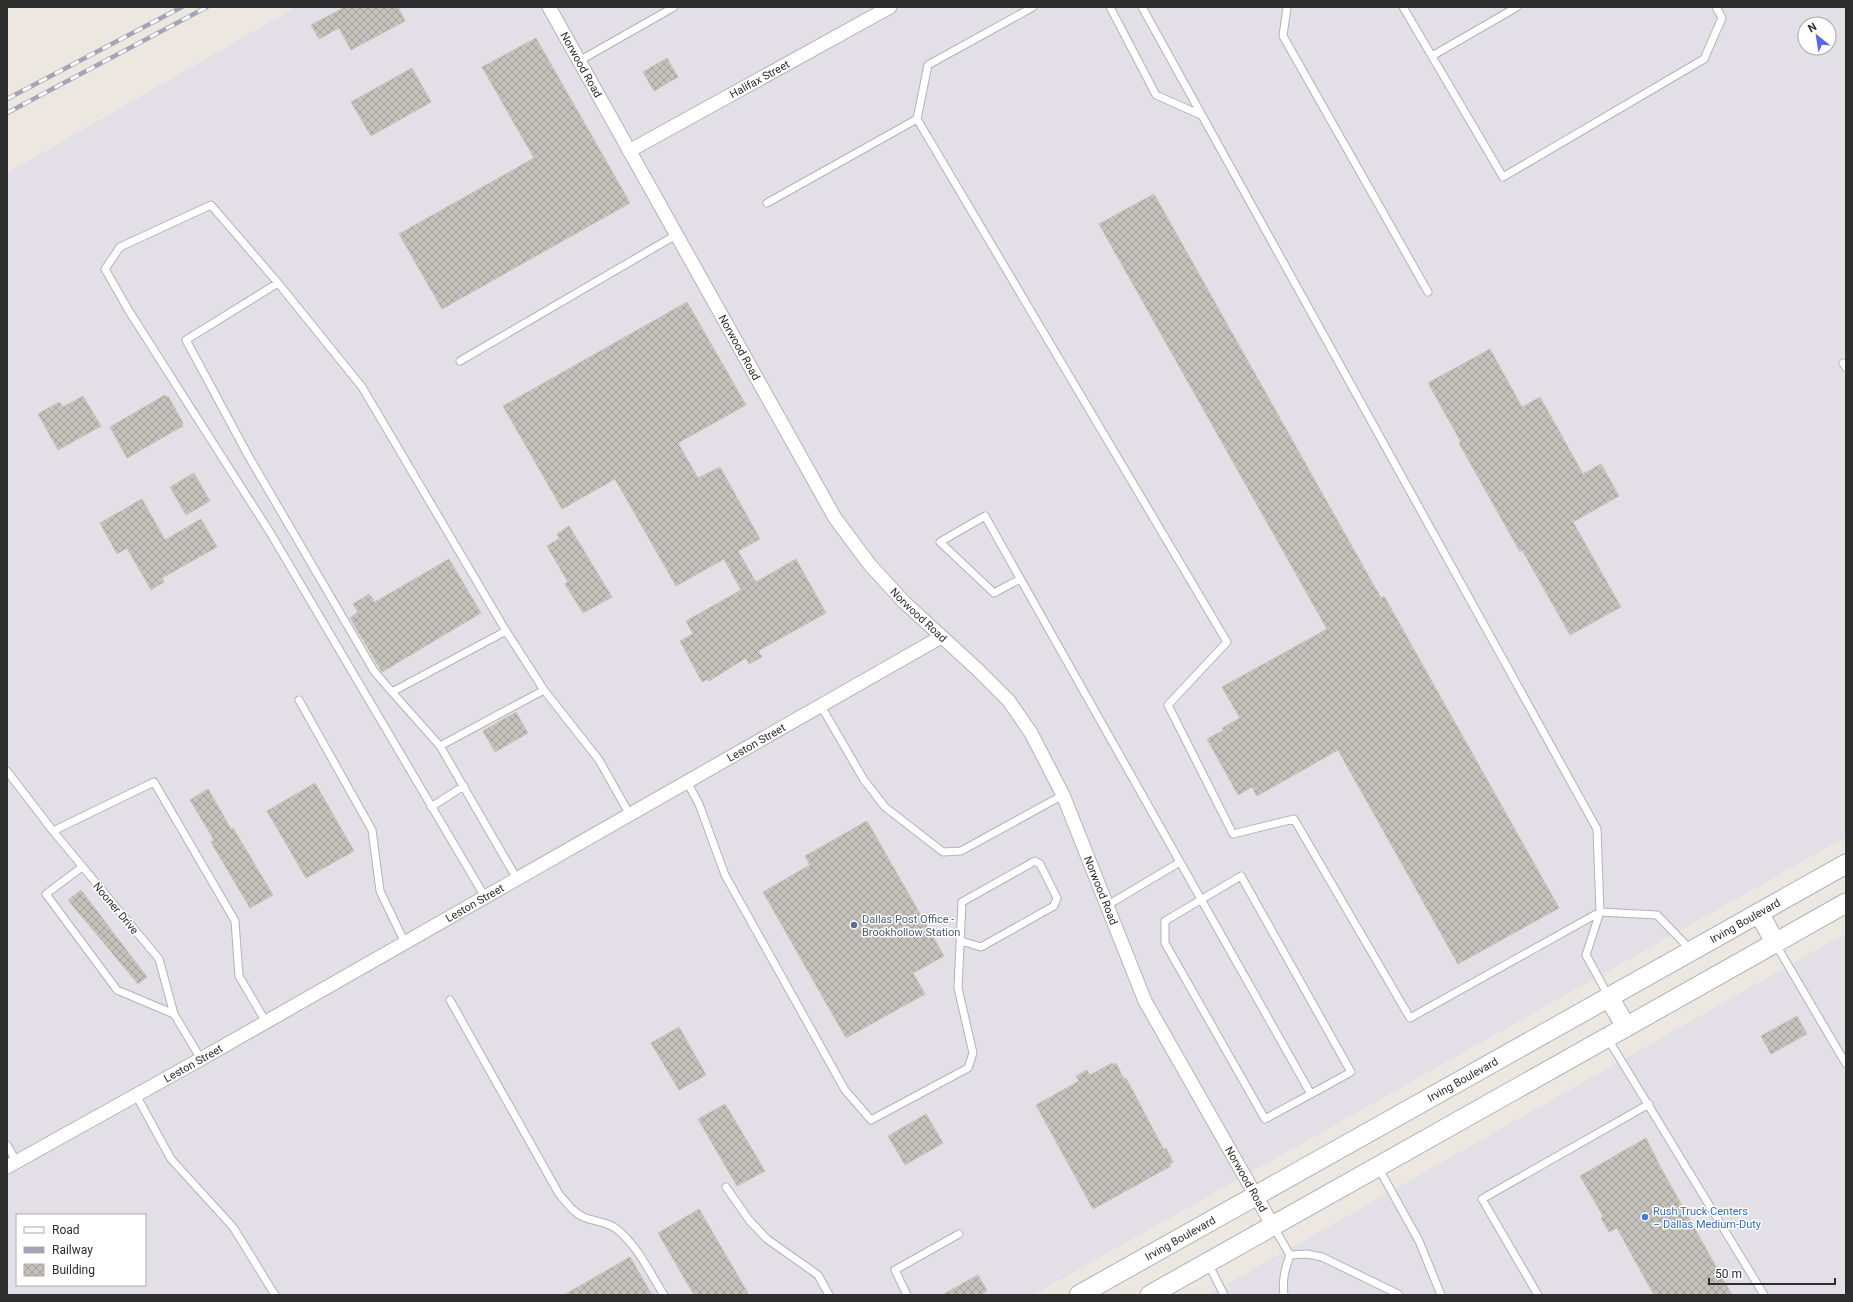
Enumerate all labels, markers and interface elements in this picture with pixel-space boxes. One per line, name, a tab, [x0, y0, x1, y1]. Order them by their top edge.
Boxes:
north arrow	[1797, 16, 1837, 56]
text: N	[1806, 20, 1819, 35]
street label: Norwood Road	[557, 30, 604, 100]
street label: Halifax Street	[728, 58, 792, 101]
street label: Norwood Road	[716, 313, 763, 383]
street label: Norwood Road	[887, 585, 949, 645]
street label: Leston Street	[725, 721, 788, 765]
street label: Norwood Road	[1081, 854, 1120, 927]
street label: Nooner Drive	[90, 880, 141, 937]
street label: Leston Street	[443, 881, 507, 925]
street label: Irving Boulevard	[1708, 896, 1783, 946]
place label: Dallas Post Office - Brookhollow Station	[862, 913, 960, 939]
marker: Dallas Post Office - Brookhollow Station	[849, 920, 859, 930]
street label: Leston Street	[162, 1042, 225, 1085]
street label: Irving Boulevard	[1425, 1055, 1500, 1105]
street label: Norwood Road	[1222, 1144, 1270, 1214]
place label: Rush Truck Centers – Dallas Medium-Duty	[1653, 1205, 1762, 1231]
marker: Rush Truck Centers – Dallas Medium-Duty	[1640, 1212, 1650, 1222]
legend	[16, 1214, 146, 1286]
street label: Irving Boulevard	[1143, 1214, 1218, 1264]
text: Road	[52, 1223, 80, 1237]
text: Railway	[52, 1243, 93, 1257]
scale bar	[1709, 1260, 1835, 1286]
text: Building	[52, 1263, 95, 1277]
text: 50 m	[1715, 1267, 1742, 1281]

